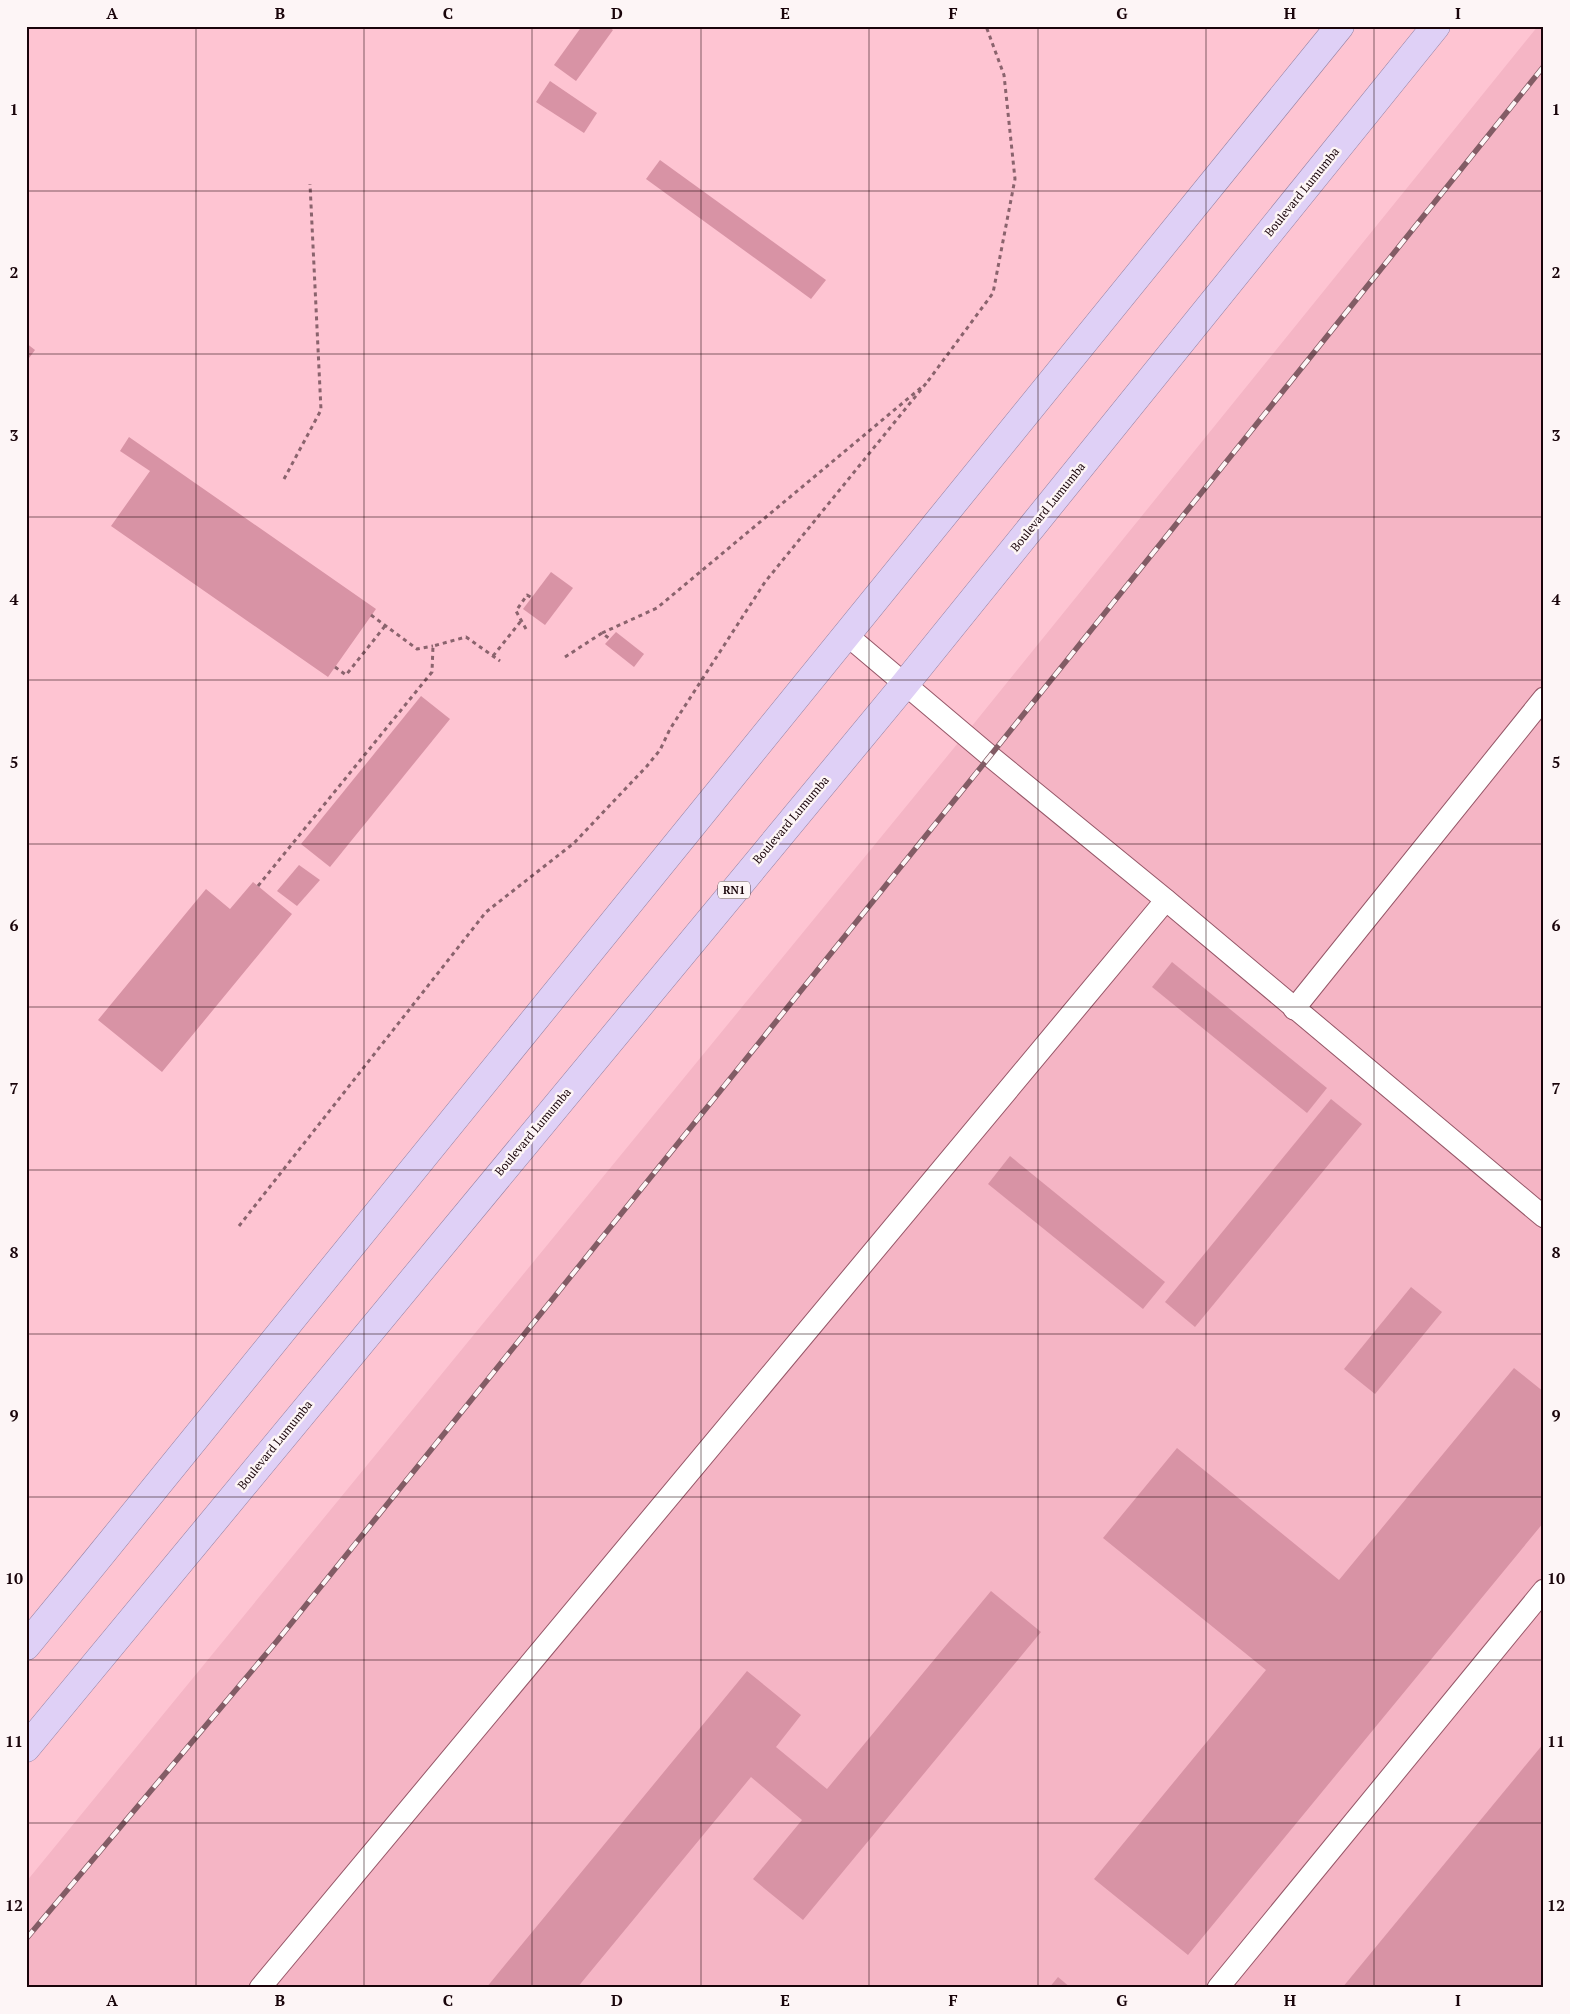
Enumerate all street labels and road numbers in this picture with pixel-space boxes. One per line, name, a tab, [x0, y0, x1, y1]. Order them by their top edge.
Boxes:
street label: Boulevard Lumumba	[1261, 144, 1342, 239]
street label: Boulevard Lumumba	[1007, 459, 1088, 554]
street label: Boulevard Lumumba	[749, 773, 832, 867]
road number: RN1	[718, 882, 750, 898]
street label: Boulevard Lumumba	[491, 1085, 574, 1179]
street label: Boulevard Lumumba	[234, 1397, 315, 1492]

